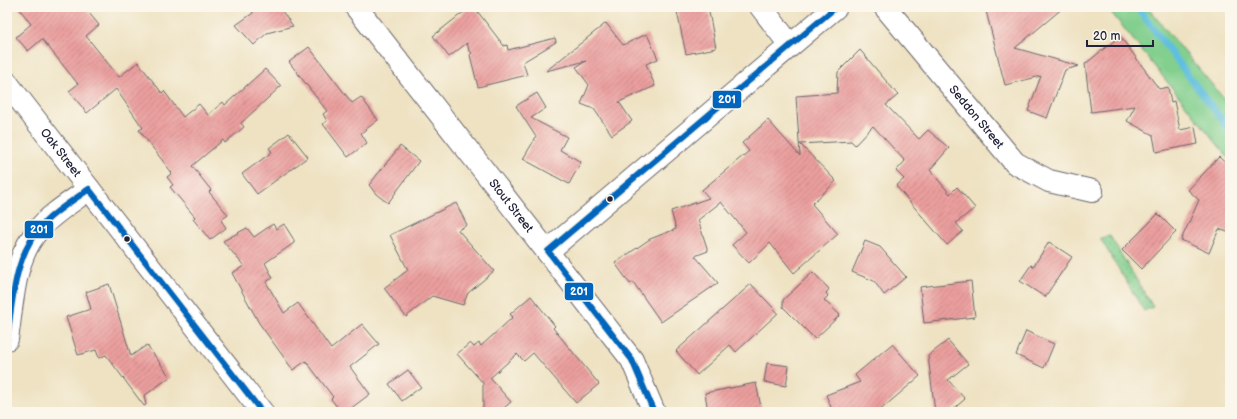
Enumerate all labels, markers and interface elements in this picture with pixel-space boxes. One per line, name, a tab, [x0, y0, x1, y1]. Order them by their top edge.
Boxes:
scale bar	[1087, 22, 1153, 48]
text: 20 m	[1093, 29, 1120, 44]
street label: Seddon Street	[946, 82, 1007, 152]
line badge: 201	[712, 90, 742, 109]
text: 201	[718, 93, 736, 106]
street label: Oak Street	[37, 125, 85, 180]
street label: Stout Street	[486, 176, 537, 235]
unlabelled marker	[605, 194, 615, 204]
line badge: 201	[24, 220, 54, 239]
text: 201	[30, 223, 48, 236]
unlabelled marker	[122, 234, 132, 244]
line badge: 201	[564, 282, 594, 301]
text: 201	[570, 285, 588, 298]

